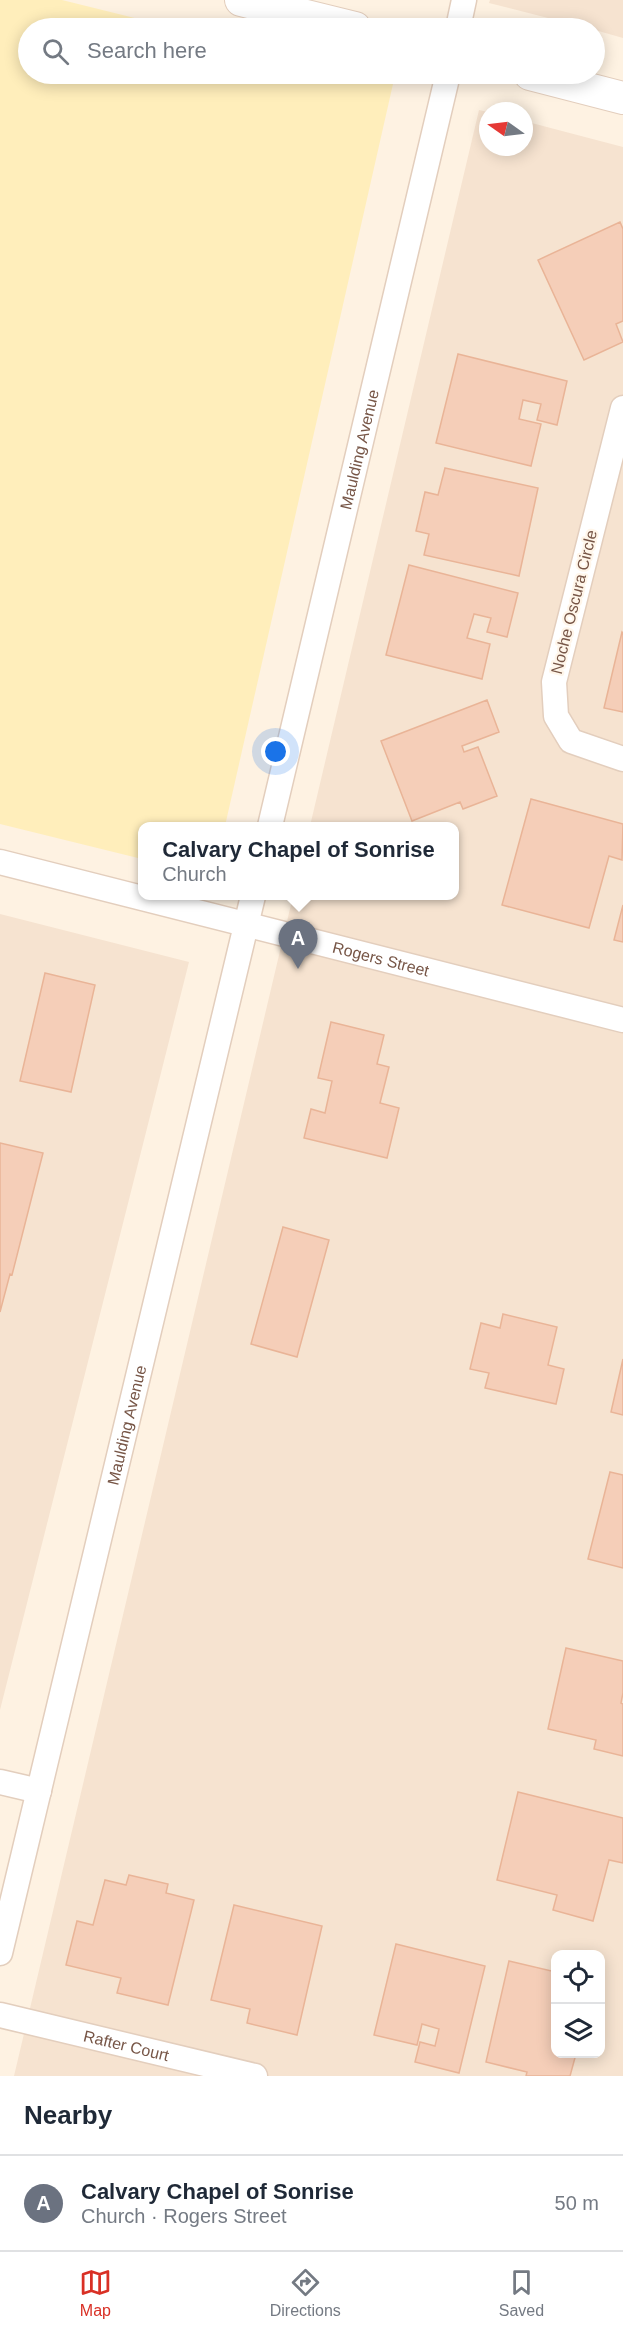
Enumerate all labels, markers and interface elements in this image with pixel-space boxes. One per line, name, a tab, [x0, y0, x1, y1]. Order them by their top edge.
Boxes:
search box	[18, 18, 605, 84]
icon: search	[39, 35, 72, 68]
text: Search here	[87, 38, 207, 63]
north arrow	[479, 102, 533, 156]
street label: Maulding Avenue	[337, 388, 382, 511]
street label: Noche Oscura Circle	[548, 528, 600, 676]
your location	[261, 737, 290, 766]
popup	[138, 822, 459, 900]
text: Calvary Chapel of Sonrise	[162, 837, 435, 862]
text: Church	[162, 863, 227, 885]
pin: A	[278, 920, 318, 969]
street label: Rogers Street	[331, 938, 431, 979]
street label: Maulding Avenue	[104, 1363, 149, 1486]
map controls	[551, 1950, 605, 2058]
button: locate	[551, 1950, 605, 2004]
button: layers	[551, 2004, 605, 2058]
street label: Rafter Court	[82, 2027, 171, 2064]
text: Nearby	[24, 2100, 112, 2130]
text: Calvary Chapel of Sonrise	[81, 2179, 354, 2204]
text: A	[36, 2192, 51, 2214]
text: 50 m	[555, 2192, 599, 2214]
text: Church · Rogers Street	[81, 2205, 287, 2227]
tab: Map	[79, 2266, 112, 2320]
tab: Directions	[270, 2266, 341, 2320]
tab: Saved	[499, 2266, 544, 2320]

